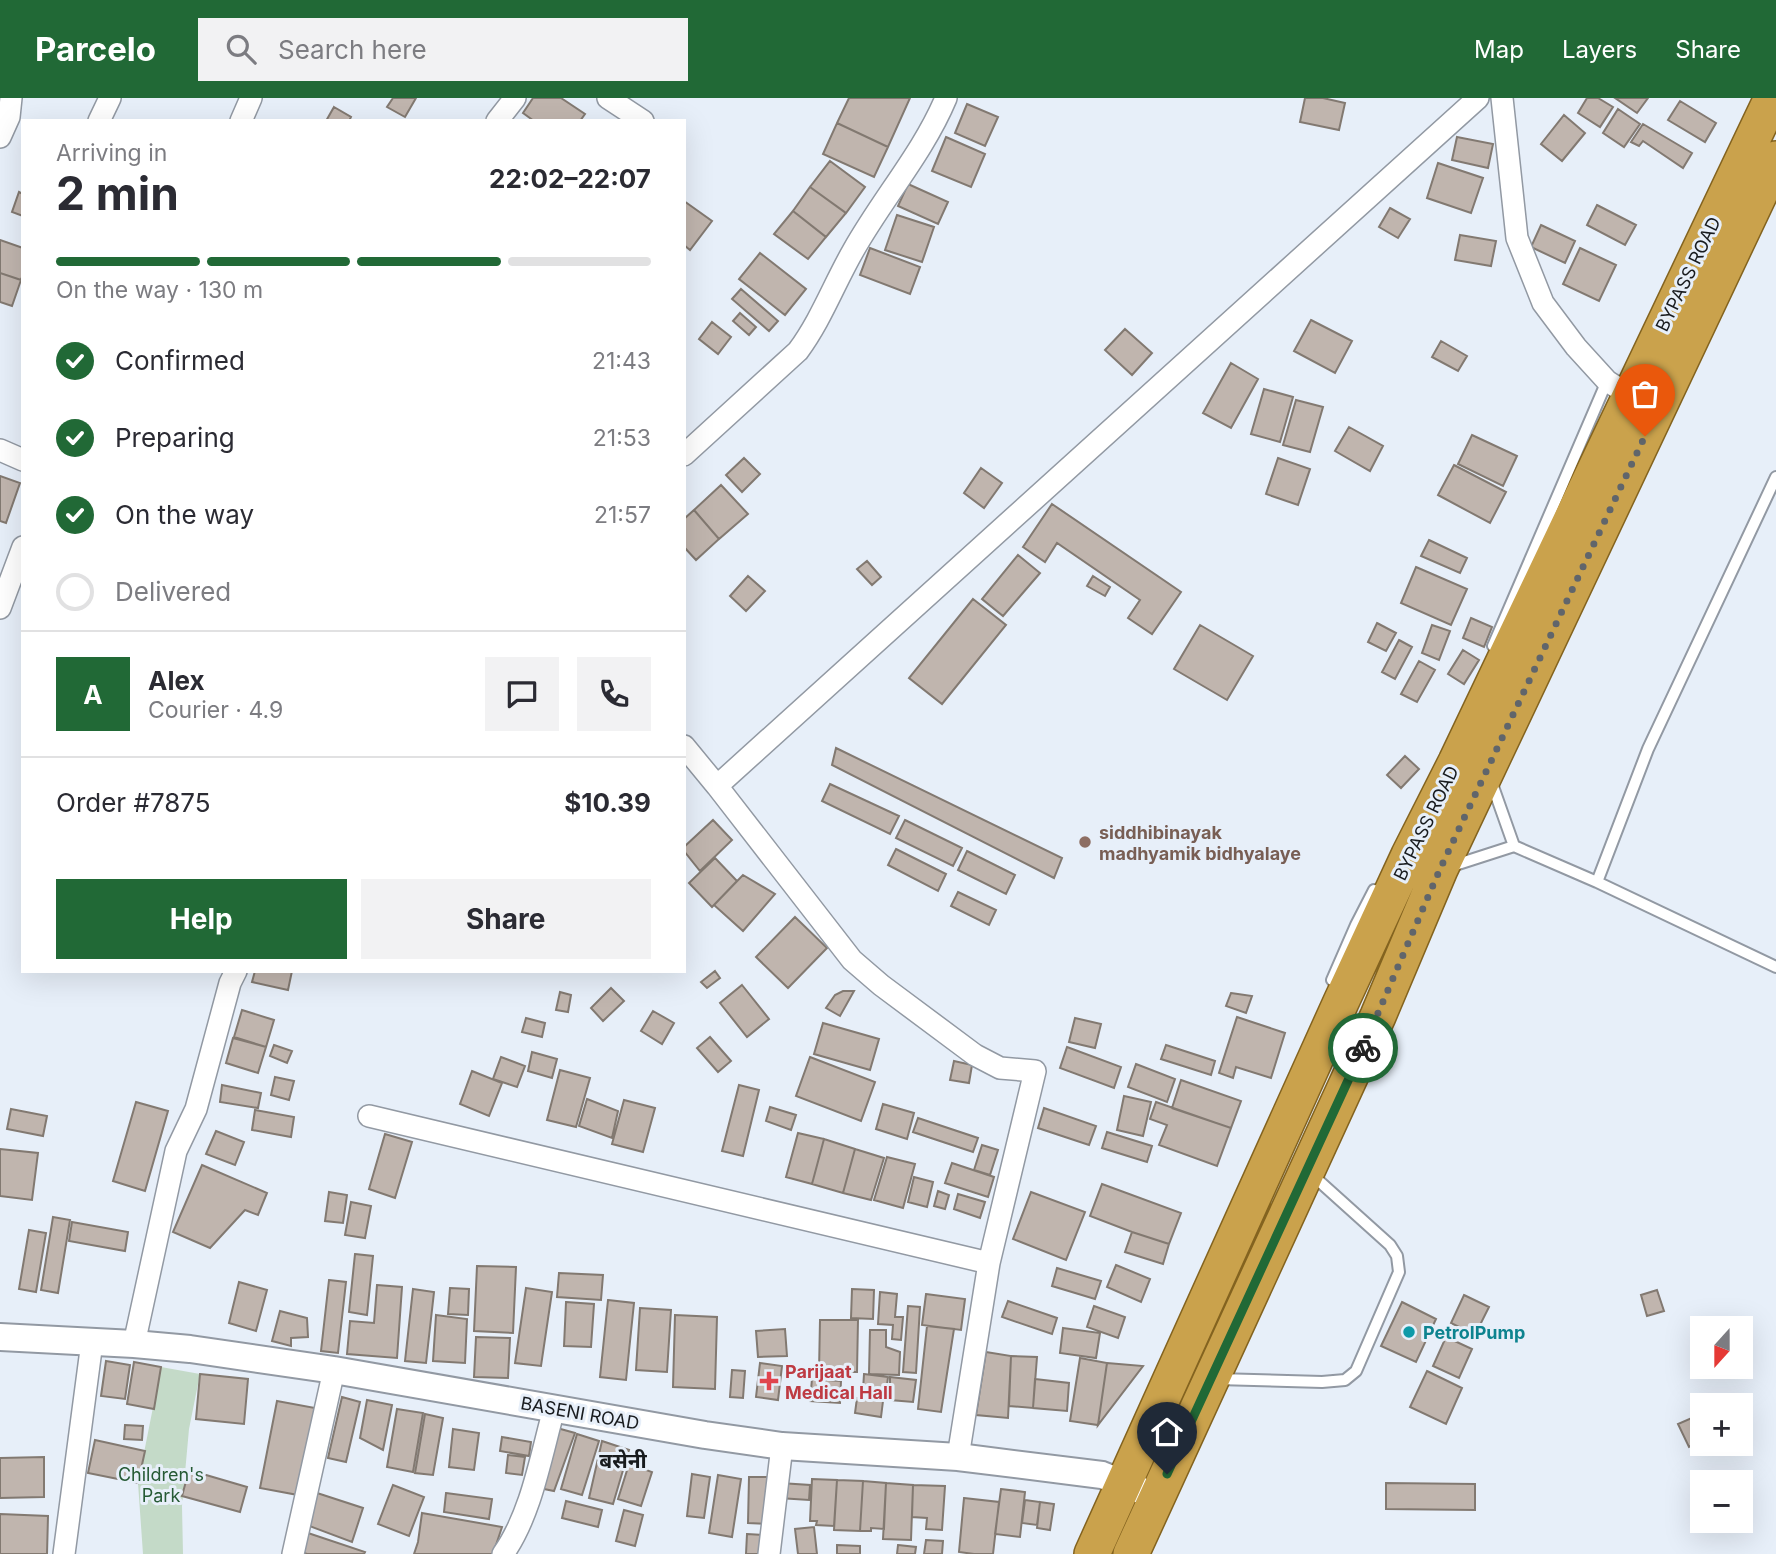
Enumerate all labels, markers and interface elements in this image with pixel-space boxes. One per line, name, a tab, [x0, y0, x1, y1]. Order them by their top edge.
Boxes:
search box	[198, 18, 688, 81]
text: Parcelo	[35, 29, 156, 69]
icon: search	[222, 30, 260, 68]
text: Search here	[278, 34, 427, 65]
text: Map	[1474, 35, 1524, 64]
text: Layers	[1562, 35, 1637, 64]
text: Share	[1675, 35, 1741, 64]
text: Arriving in	[56, 139, 167, 167]
text: 22:02–22:07	[489, 163, 651, 194]
text: 2 min	[56, 165, 179, 221]
street label: BYPASS ROAD	[1651, 213, 1725, 335]
text: On the way · 130 m	[56, 276, 263, 304]
icon: check	[56, 342, 94, 380]
text: Confirmed	[115, 345, 245, 376]
text: 21:43	[592, 347, 651, 375]
pin	[1615, 364, 1675, 436]
icon: bag	[1626, 375, 1664, 413]
icon: check	[56, 419, 94, 457]
text: Preparing	[115, 422, 235, 453]
text: 21:53	[593, 424, 651, 452]
icon: check	[56, 496, 94, 534]
text: On the way	[115, 499, 254, 530]
text: 21:57	[594, 501, 651, 529]
text: Delivered	[115, 576, 231, 607]
button: chat	[485, 657, 559, 731]
button: phone	[577, 657, 651, 731]
text: Alex	[148, 665, 205, 696]
text: A	[83, 679, 103, 710]
text: Courier · 4.9	[148, 696, 283, 724]
street label: BYPASS ROAD	[1389, 762, 1463, 884]
text: Order #7875	[56, 787, 211, 818]
text: $10.39	[564, 787, 651, 818]
place label: siddhibinayak madhyamik bidhyalaye	[1099, 822, 1301, 864]
marker: siddhibinayak madhyamik bidhyalaye	[1077, 834, 1093, 850]
button: Help	[56, 879, 347, 959]
button: Share	[361, 879, 651, 959]
courier	[1328, 1013, 1398, 1083]
icon: bike	[1344, 1029, 1382, 1067]
north arrow	[1690, 1316, 1754, 1379]
map controls	[1690, 1316, 1753, 1533]
place label: PetrolPump	[1423, 1322, 1525, 1343]
marker: PetrolPump	[1401, 1324, 1417, 1340]
place label: Parijaat Medical Hall	[785, 1361, 893, 1403]
marker: Parijaat Medical Hall	[759, 1371, 779, 1391]
street label: BASENI ROAD	[519, 1392, 641, 1434]
button: +	[1690, 1393, 1753, 1456]
pin	[1137, 1402, 1197, 1474]
icon: home	[1148, 1413, 1186, 1451]
district label: बसेनी	[599, 1448, 648, 1473]
park label: Children's Park	[118, 1464, 204, 1506]
button: −	[1690, 1470, 1753, 1533]

